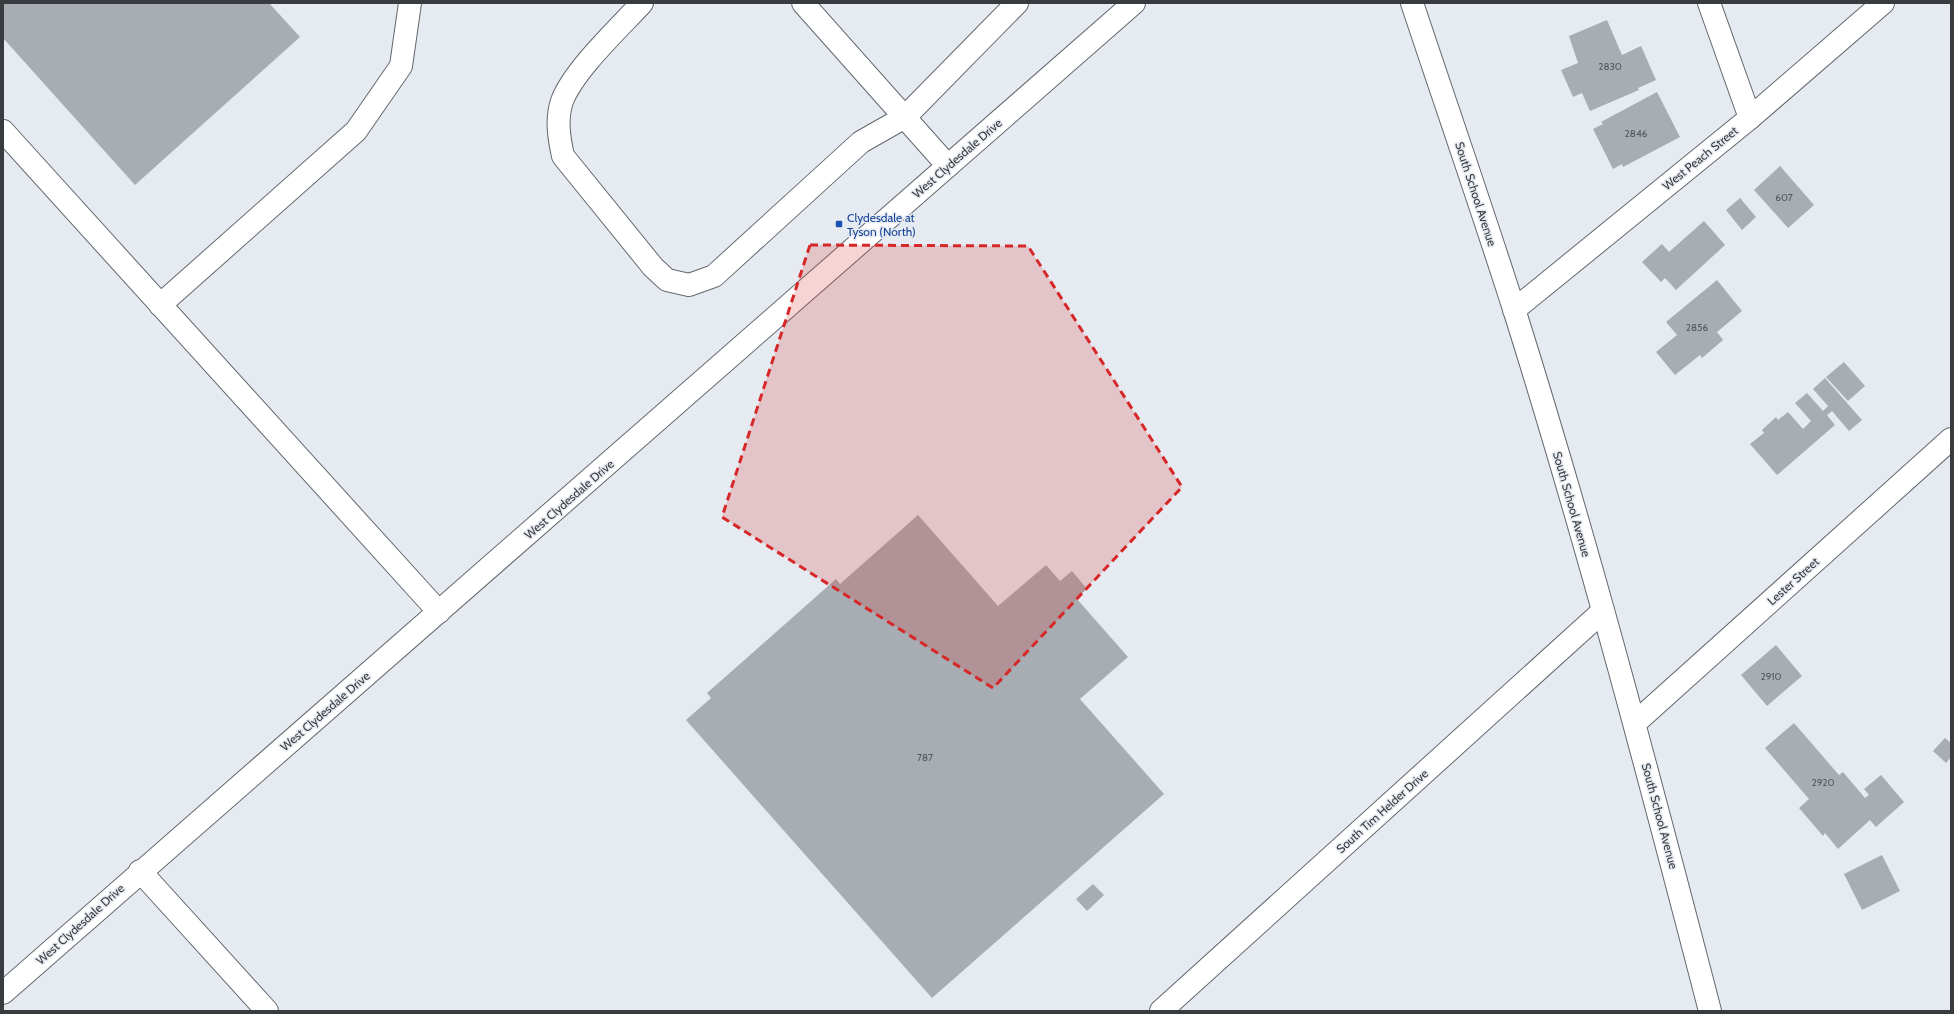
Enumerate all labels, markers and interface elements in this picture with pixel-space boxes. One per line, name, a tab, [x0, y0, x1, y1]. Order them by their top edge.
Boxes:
house number: 2830	[1598, 60, 1622, 73]
street label: West Clydesdale Drive	[909, 115, 1005, 201]
street label: West Peach Street	[1659, 123, 1741, 193]
house number: 2846	[1625, 127, 1648, 140]
street label: South School Avenue	[1452, 140, 1500, 248]
house number: 607	[1775, 191, 1793, 204]
place label: Clydesdale at Tyson (North)	[847, 210, 916, 239]
marker: Clydesdale at Tyson (North)	[834, 219, 844, 229]
house number: 2856	[1686, 321, 1709, 334]
street label: South School Avenue	[1550, 450, 1594, 558]
street label: West Clydesdale Drive	[521, 456, 617, 542]
street label: Lester Street	[1764, 554, 1822, 608]
street label: West Clydesdale Drive	[277, 668, 373, 754]
house number: 2910	[1760, 670, 1782, 683]
house number: 787	[917, 751, 933, 764]
street label: South School Avenue	[1639, 761, 1681, 871]
street label: South Tim Helder Drive	[1333, 766, 1431, 856]
house number: 2920	[1811, 776, 1835, 789]
street label: West Clydesdale Drive	[33, 880, 127, 968]

